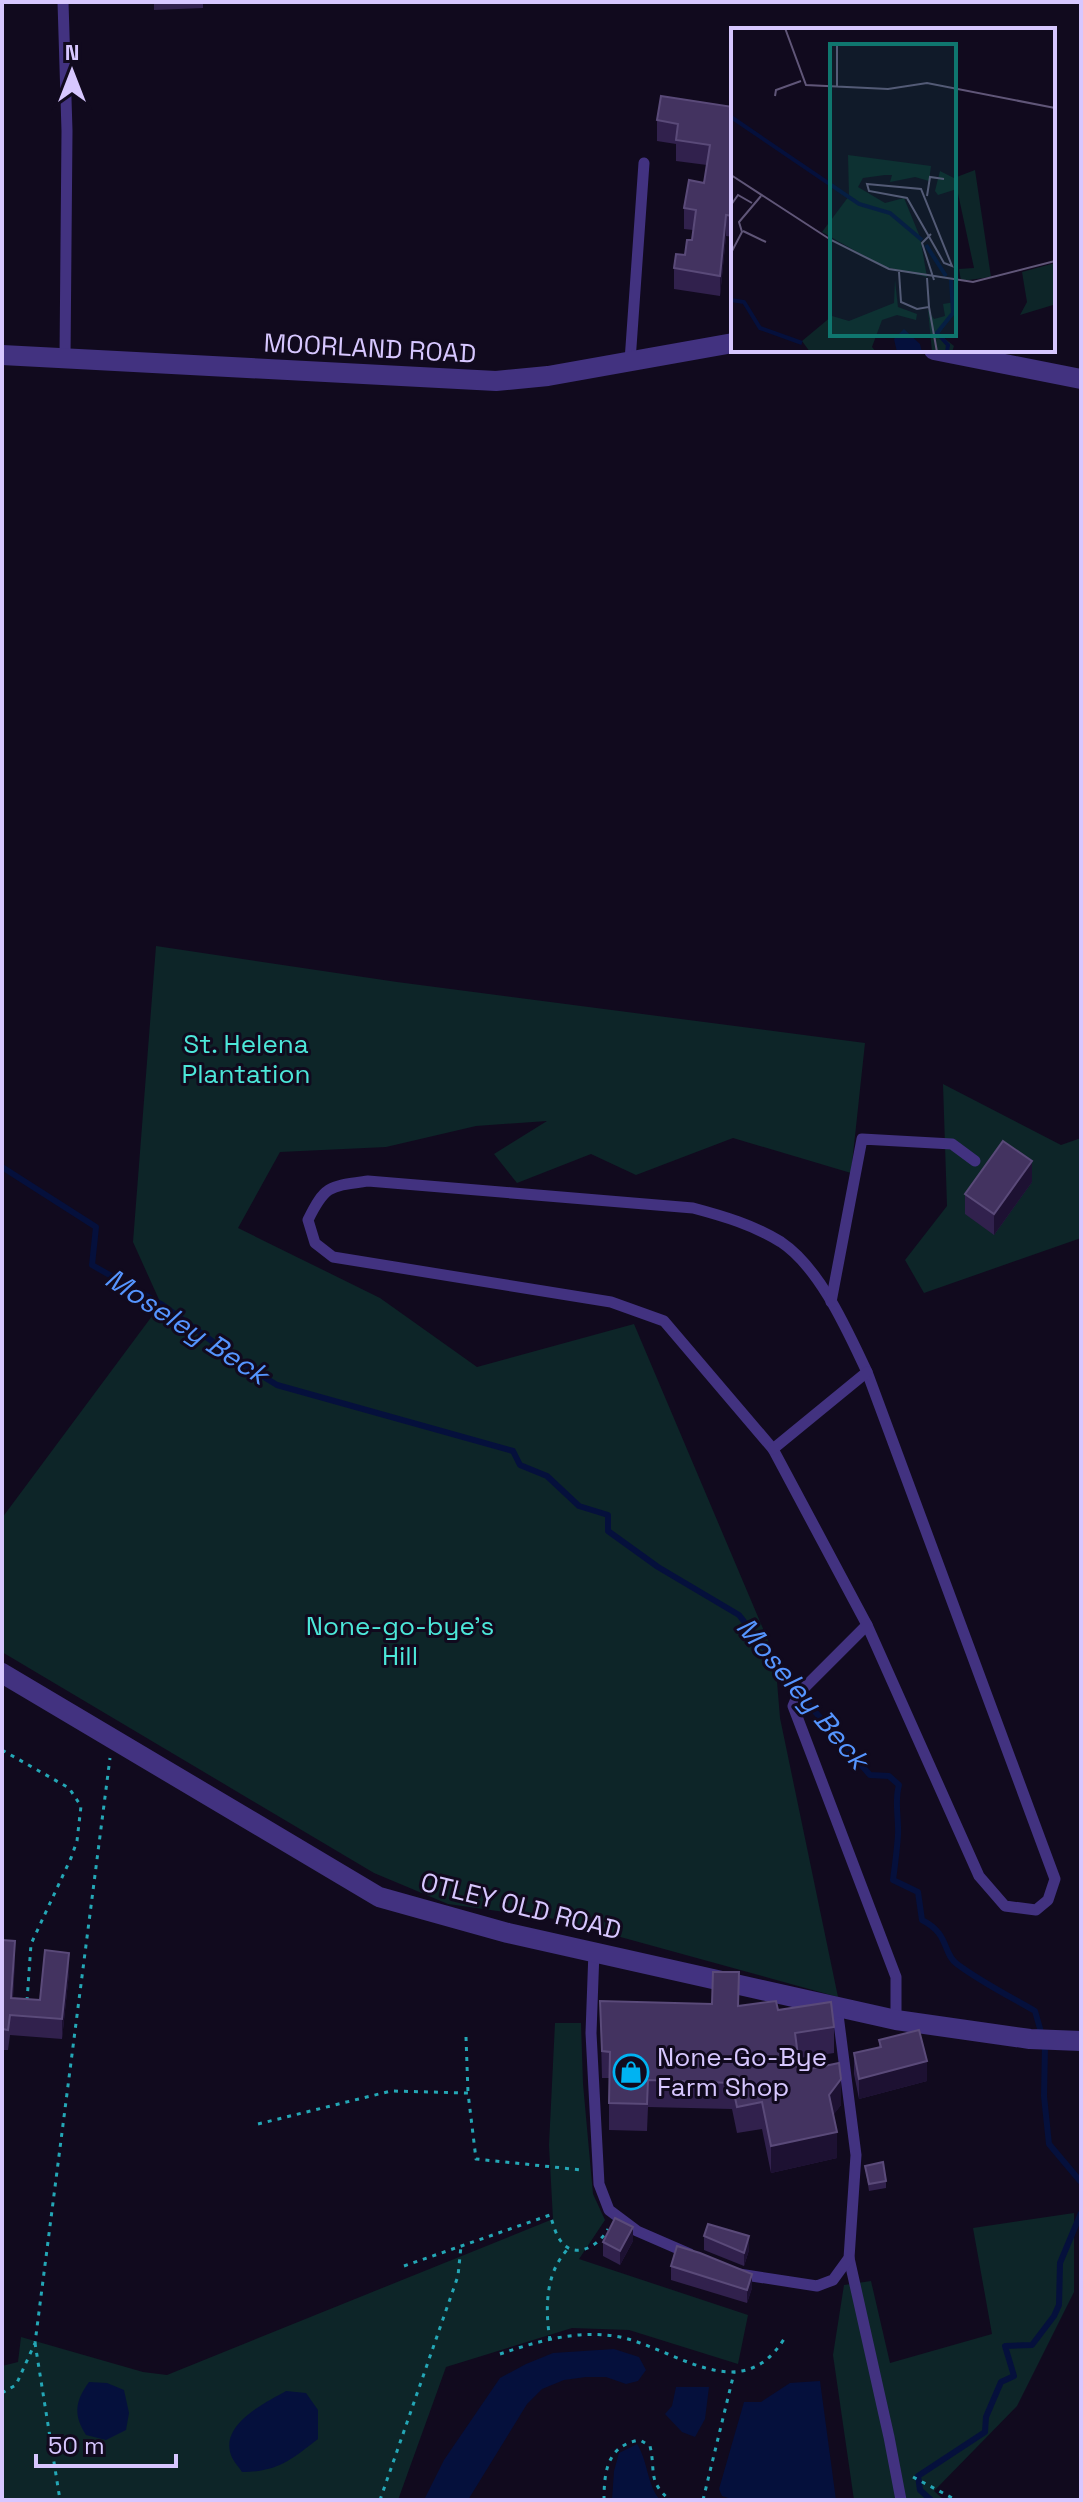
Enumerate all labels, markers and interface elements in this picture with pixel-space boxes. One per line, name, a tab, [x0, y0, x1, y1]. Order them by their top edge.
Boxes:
inset map	[731, 28, 1055, 352]
north arrow	[32, 32, 112, 112]
text: N	[65, 38, 79, 66]
street label: MOORLAND ROAD	[263, 325, 477, 371]
park label: St. Helena Plantation	[182, 1027, 310, 1091]
water label: Moseley Beck	[99, 1260, 278, 1394]
park label: None-go-bye's Hill	[306, 1609, 494, 1673]
water label: Moseley Beck	[729, 1610, 879, 1779]
street label: OTLEY OLD ROAD	[417, 1865, 625, 1947]
place label: None-Go-Bye Farm Shop	[657, 2040, 827, 2104]
shop icon: None-Go-Bye Farm Shop	[612, 2053, 650, 2091]
scale bar	[36, 2418, 176, 2468]
text: 50 m	[48, 2430, 105, 2461]

